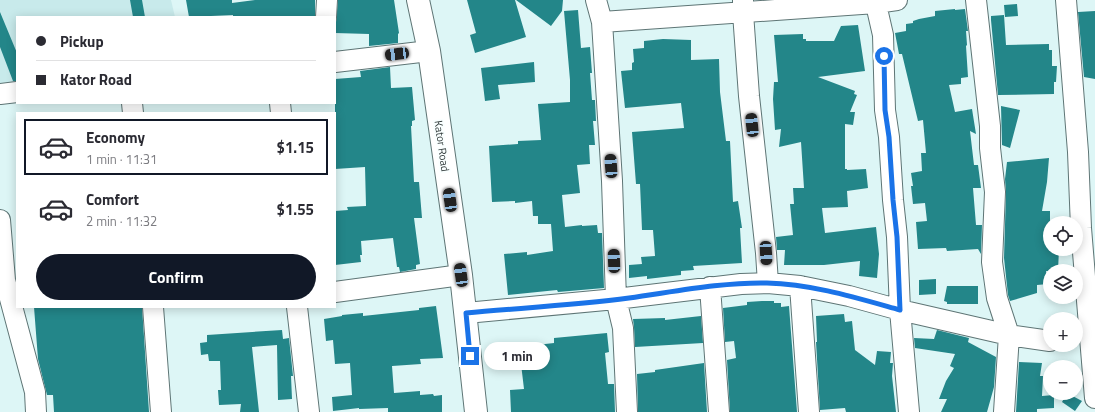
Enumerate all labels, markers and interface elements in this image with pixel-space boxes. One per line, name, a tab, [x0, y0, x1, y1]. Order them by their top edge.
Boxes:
text: Pickup	[60, 30, 104, 53]
car	[384, 47, 410, 61]
route start	[875, 47, 893, 65]
text: Kator Road	[60, 68, 132, 91]
car	[745, 112, 759, 138]
street label: Kator Road	[430, 119, 454, 173]
text: Economy	[86, 126, 145, 149]
icon: car	[38, 129, 74, 165]
text: $1.15	[277, 136, 314, 159]
text: 1 min · 11:31	[86, 149, 157, 169]
car	[604, 154, 618, 178]
car	[442, 187, 458, 213]
text: Comfort	[86, 188, 139, 211]
icon: car	[38, 191, 74, 227]
text: $1.55	[277, 198, 314, 221]
text: 2 min · 11:32	[86, 211, 157, 231]
map controls	[1043, 216, 1083, 400]
button: locate	[1043, 216, 1083, 256]
car	[759, 241, 773, 265]
car	[608, 249, 620, 273]
button: Confirm	[36, 254, 316, 300]
car	[453, 262, 469, 288]
button: layers	[1043, 264, 1083, 304]
button: +	[1043, 312, 1083, 352]
callout: 1 min	[484, 342, 550, 370]
text: 1 min	[501, 346, 533, 366]
route end	[461, 347, 479, 365]
button: −	[1043, 360, 1083, 400]

